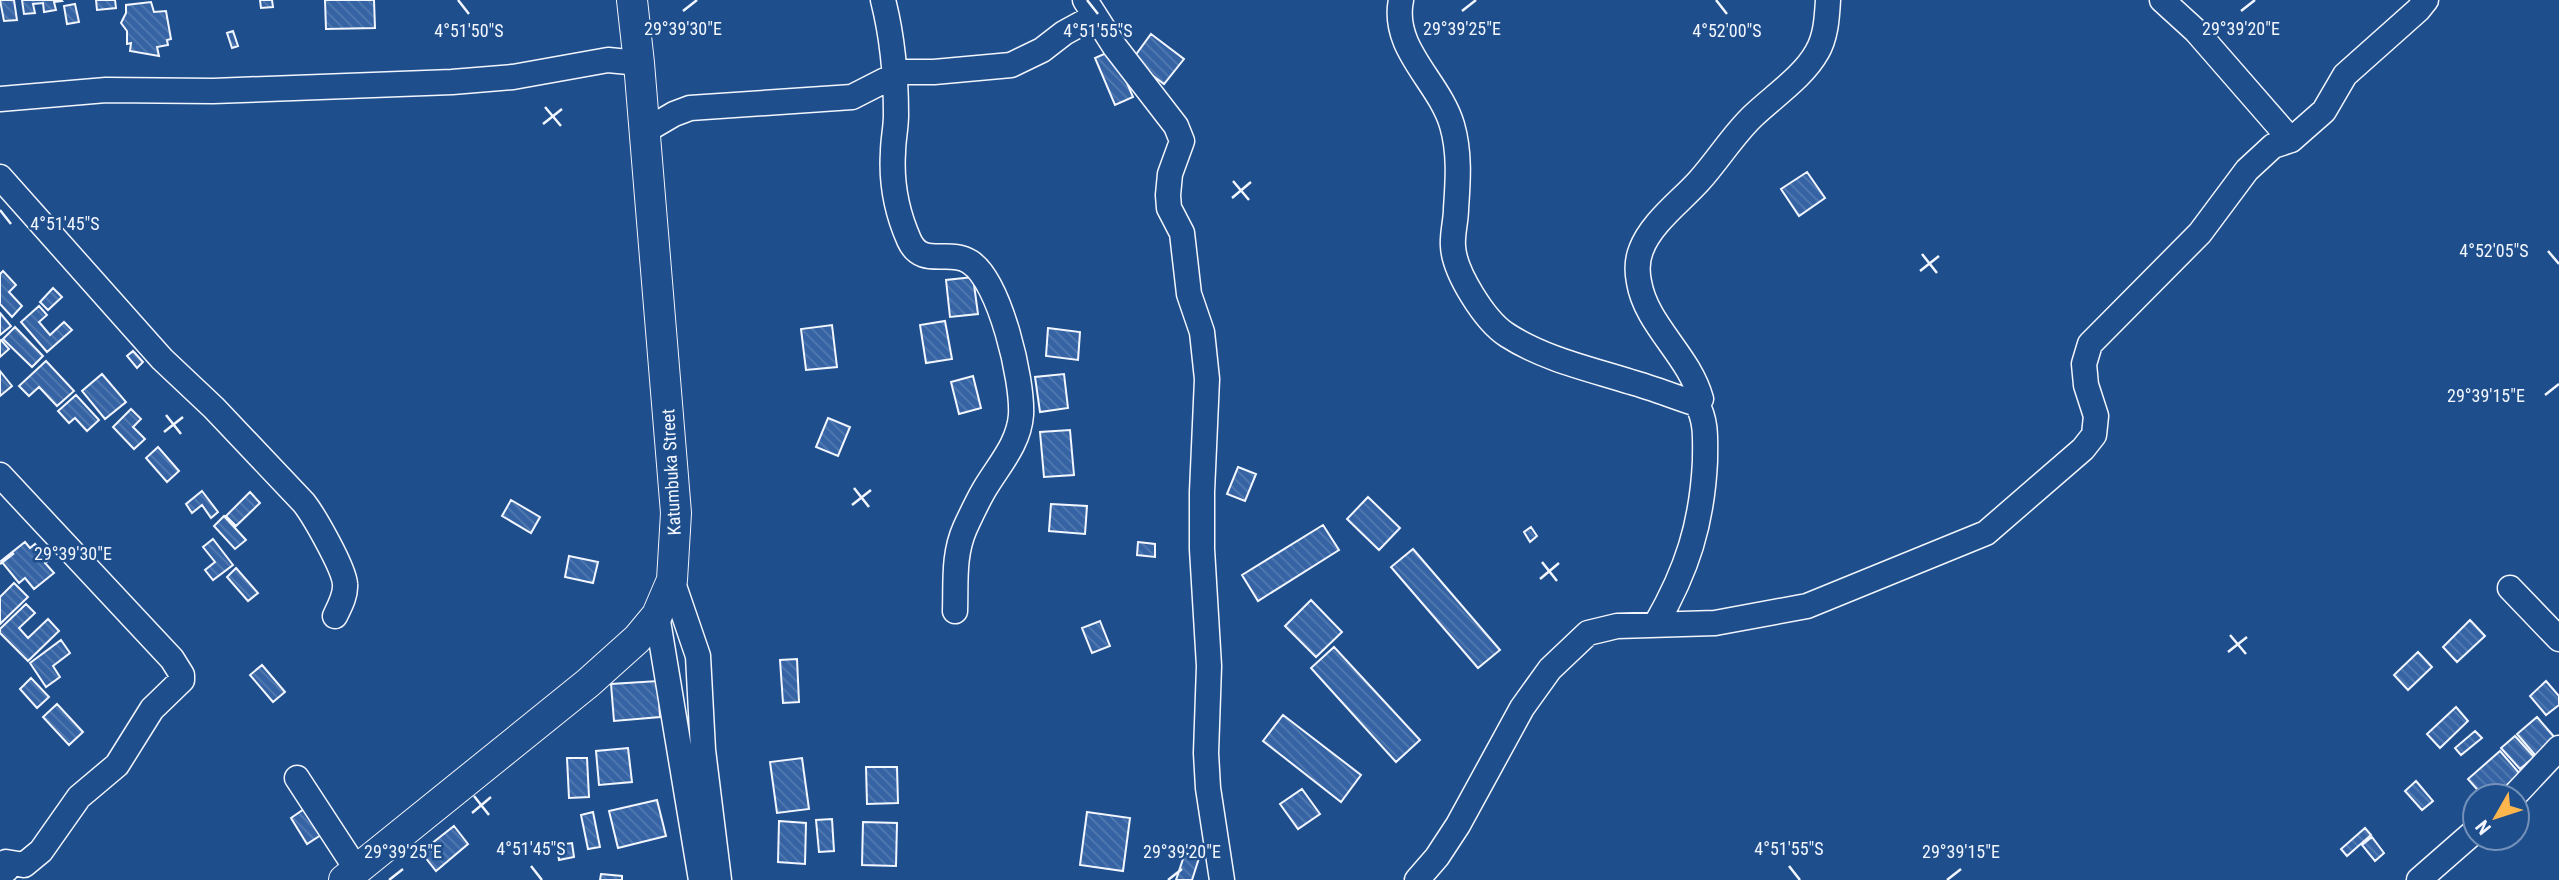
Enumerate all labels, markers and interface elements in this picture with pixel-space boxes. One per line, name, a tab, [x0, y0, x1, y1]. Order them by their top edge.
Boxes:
text: 29°39'30"E	[644, 18, 722, 39]
text: 29°39'25"E	[1423, 18, 1501, 39]
text: 29°39'20"E	[2202, 18, 2280, 39]
text: 4°51'50"S	[434, 20, 504, 41]
text: 4°51'55"S	[1063, 20, 1133, 41]
text: 4°52'00"S	[1692, 20, 1762, 41]
text: 4°51'45"S	[30, 213, 100, 234]
text: 4°52'05"S	[2459, 240, 2529, 261]
text: 29°39'15"E	[2447, 385, 2525, 406]
street label: Katumbuka Street	[657, 408, 685, 536]
text: 29°39'30"E	[34, 543, 112, 564]
north arrow	[2461, 782, 2531, 852]
text: N	[2471, 816, 2496, 839]
text: 4°51'45"S	[496, 838, 566, 859]
text: 4°51'55"S	[1754, 838, 1824, 859]
text: 29°39'25"E	[364, 841, 442, 862]
text: 29°39'20"E	[1143, 841, 1221, 862]
text: 29°39'15"E	[1922, 841, 2000, 862]

